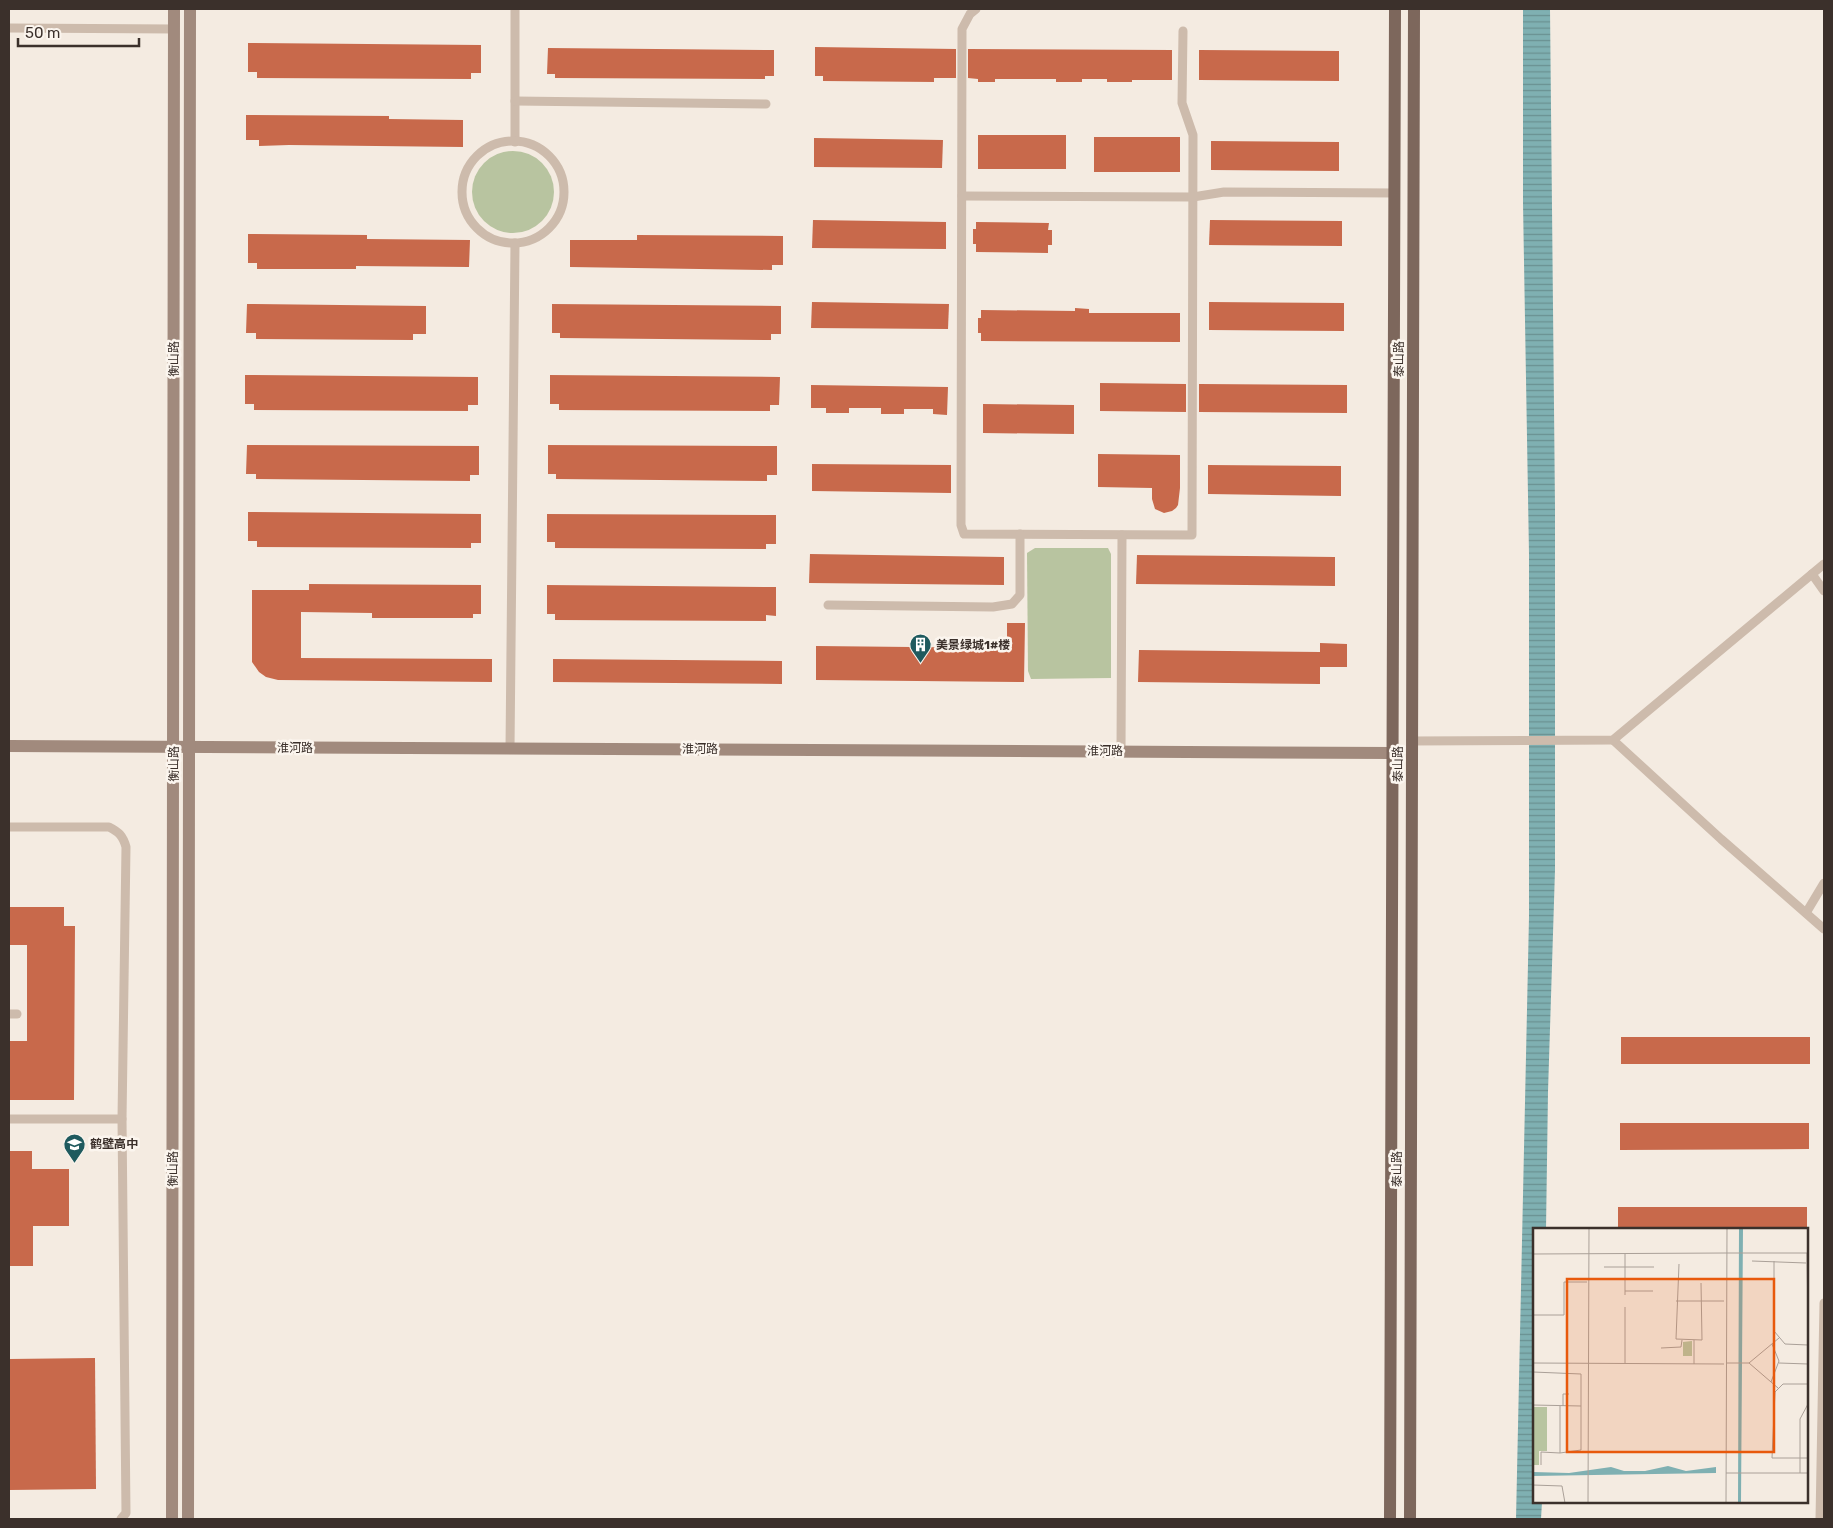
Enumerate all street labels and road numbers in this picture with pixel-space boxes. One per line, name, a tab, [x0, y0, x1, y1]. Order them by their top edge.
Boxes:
street label: 衡山路	[167, 341, 181, 377]
street label: 泰山路	[1392, 341, 1406, 377]
street label: 淮河路	[277, 741, 313, 755]
street label: 淮河路	[682, 742, 718, 756]
street label: 淮河路	[1087, 744, 1123, 758]
street label: 衡山路	[167, 746, 181, 782]
street label: 泰山路	[1391, 746, 1405, 782]
street label: 衡山路	[166, 1151, 180, 1187]
street label: 泰山路	[1390, 1151, 1404, 1187]

